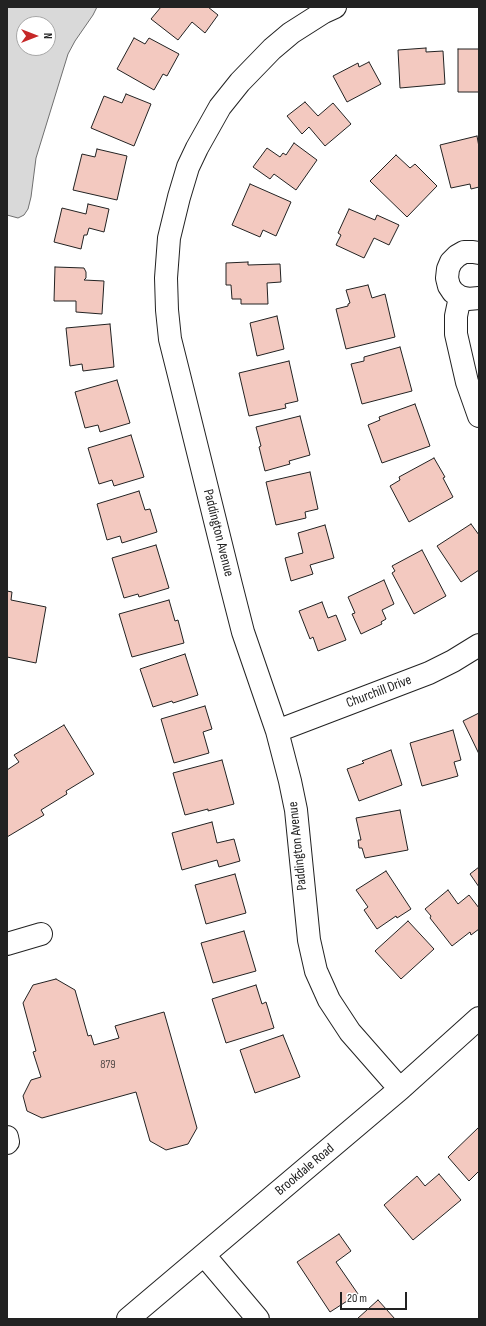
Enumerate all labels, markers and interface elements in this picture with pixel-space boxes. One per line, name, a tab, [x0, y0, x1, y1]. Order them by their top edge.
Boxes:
north arrow	[16, 16, 56, 56]
text: N	[41, 33, 54, 39]
street label: Paddington Avenue	[199, 488, 237, 578]
street label: Churchill Drive	[344, 672, 414, 712]
street label: Paddington Avenue	[285, 801, 311, 891]
house number: 879	[100, 1058, 116, 1072]
street label: Brookdale Road	[272, 1140, 338, 1200]
scale bar	[342, 1284, 409, 1310]
text: 20 m	[347, 1291, 367, 1306]

